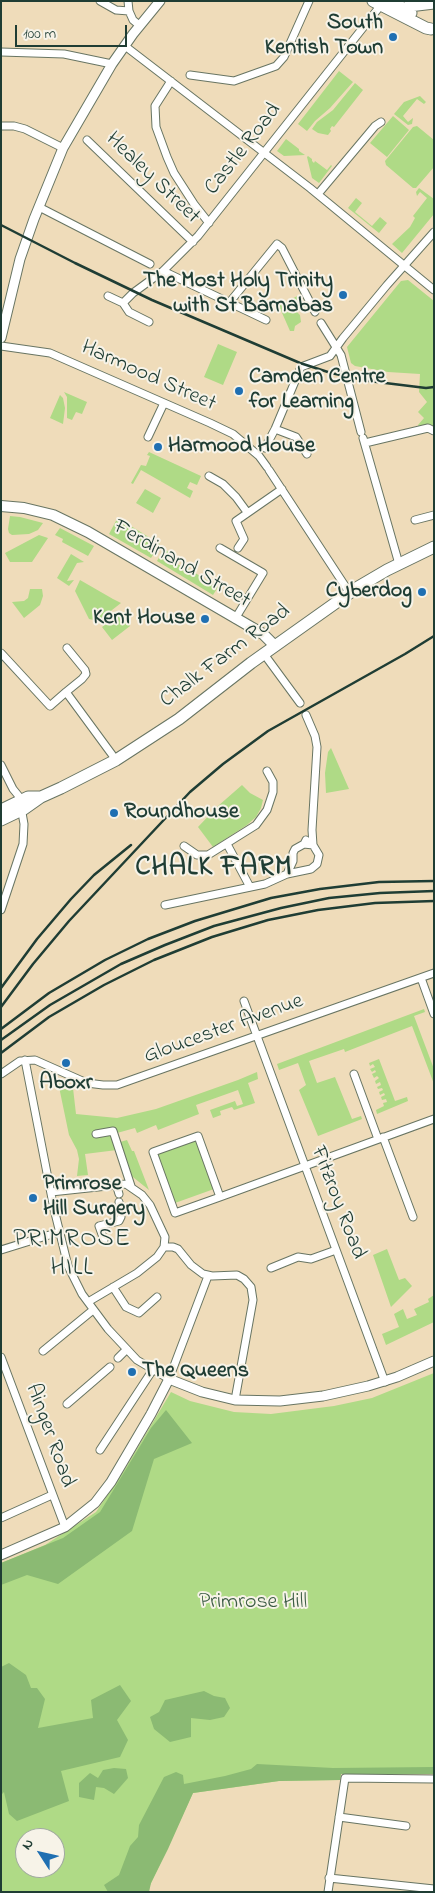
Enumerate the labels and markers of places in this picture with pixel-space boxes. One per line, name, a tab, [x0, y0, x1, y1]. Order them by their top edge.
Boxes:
place label: South Kentish Town	[265, 11, 383, 62]
marker: South Kentish Town	[387, 31, 399, 43]
place label: The Most Holy Trinity with St Barnabas	[143, 269, 333, 320]
marker: The Most Holy Trinity with St Barnabas	[337, 289, 349, 301]
place label: Camden Centre for Learning	[249, 365, 385, 416]
marker: Camden Centre for Learning	[233, 385, 245, 397]
place label: Harmood House	[168, 434, 315, 460]
marker: Harmood House	[152, 441, 164, 453]
place label: Cyberdog	[326, 579, 412, 605]
marker: Cyberdog	[416, 586, 428, 598]
place label: Kent House	[93, 606, 195, 632]
marker: Kent House	[199, 613, 211, 625]
place label: Roundhouse	[124, 800, 239, 826]
marker: Roundhouse	[108, 807, 120, 819]
marker: Aboxr	[60, 1057, 72, 1069]
place label: Aboxr	[39, 1071, 93, 1097]
place label: Primrose Hill Surgery	[43, 1172, 145, 1224]
marker: Primrose Hill Surgery	[27, 1192, 39, 1204]
place label: The Queens	[142, 1359, 249, 1385]
marker: The Queens	[126, 1366, 138, 1378]

